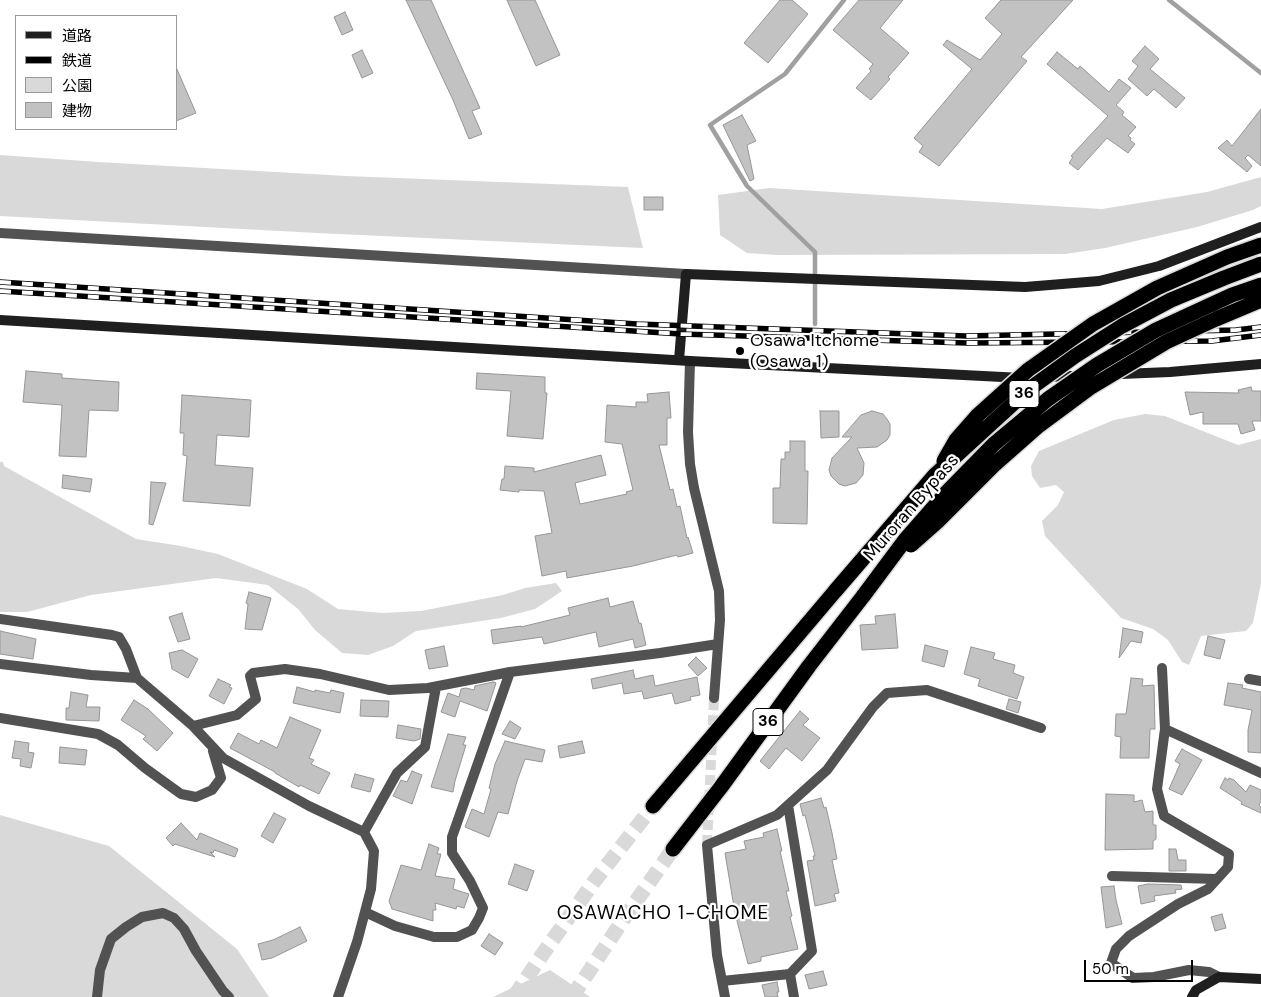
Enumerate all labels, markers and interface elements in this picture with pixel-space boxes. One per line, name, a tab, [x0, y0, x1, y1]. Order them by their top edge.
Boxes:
legend	[15, 15, 178, 130]
text: 道路	[62, 26, 92, 46]
text: 鉄道	[62, 51, 92, 71]
text: 公園	[62, 76, 92, 96]
text: 建物	[62, 101, 92, 121]
place label: Osawa Itchome (Osawa 1)	[750, 330, 879, 372]
marker: Osawa Itchome (Osawa 1)	[734, 345, 746, 357]
road number: 36	[1009, 380, 1039, 408]
street label: Muroran Bypass	[860, 450, 964, 566]
road number: 36	[753, 709, 783, 736]
district label: OSAWACHO 1-CHOME	[555, 903, 771, 925]
scale bar	[1086, 950, 1195, 982]
text: 50 m	[1092, 959, 1129, 979]

